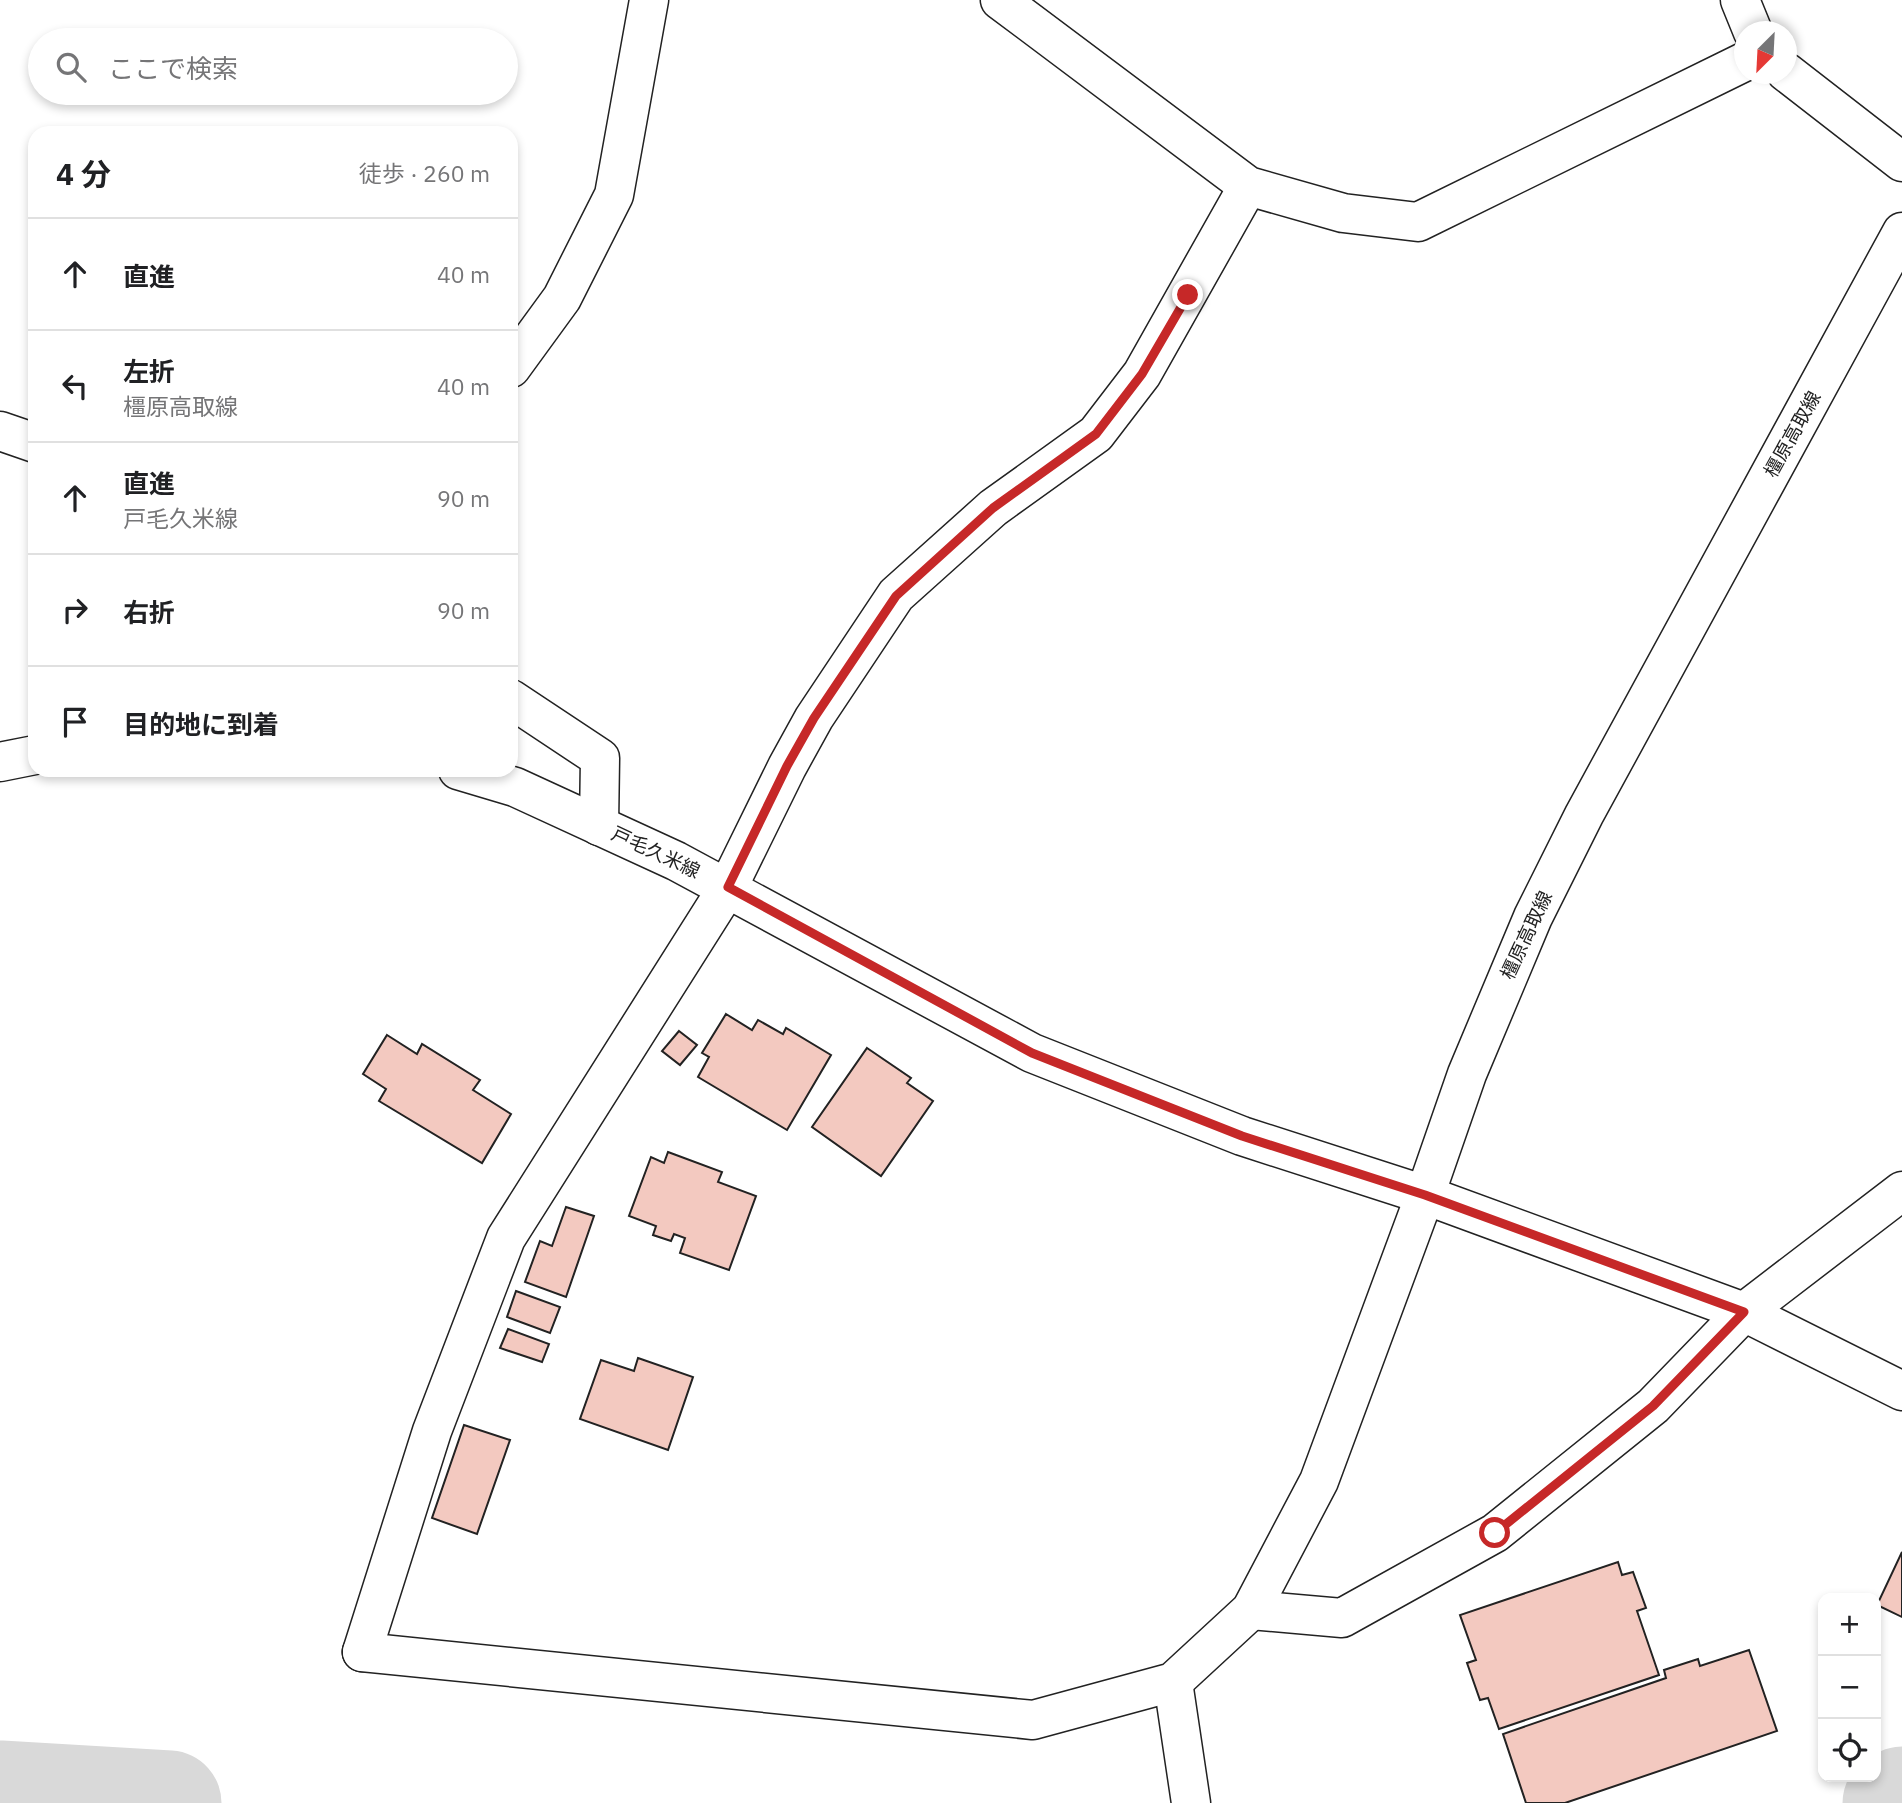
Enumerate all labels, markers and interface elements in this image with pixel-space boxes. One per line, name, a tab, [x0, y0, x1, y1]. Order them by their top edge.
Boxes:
north arrow	[1734, 21, 1797, 84]
search box	[28, 28, 518, 105]
icon: search	[52, 48, 90, 86]
text: ここで検索	[108, 51, 238, 85]
text: 4 分	[56, 154, 111, 193]
text: 徒歩 · 260 m	[359, 158, 490, 188]
icon: ahead	[56, 255, 94, 293]
text: 直進	[123, 259, 175, 293]
text: 40 m	[437, 259, 490, 289]
route end	[1172, 279, 1203, 310]
text: 左折	[123, 354, 175, 388]
icon: left	[56, 367, 94, 405]
text: 40 m	[437, 371, 490, 401]
street label: 橿原高取線	[1758, 387, 1826, 481]
text: 橿原高取線	[123, 391, 238, 421]
text: 直進	[123, 466, 175, 500]
icon: ahead	[56, 479, 94, 517]
text: 90 m	[437, 483, 490, 513]
text: 戸毛久米線	[123, 503, 238, 533]
icon: right	[56, 591, 94, 629]
text: 右折	[123, 595, 175, 629]
text: 90 m	[437, 595, 490, 625]
icon: arrive	[56, 703, 94, 741]
text: 目的地に到着	[123, 707, 279, 741]
street label: 戸毛久米線	[608, 821, 704, 883]
street label: 橿原高取線	[1495, 887, 1557, 983]
route start	[1479, 1517, 1510, 1548]
map controls	[1818, 1593, 1881, 1782]
button: +	[1818, 1593, 1881, 1656]
button: −	[1818, 1656, 1881, 1719]
button: locate	[1818, 1719, 1881, 1782]

